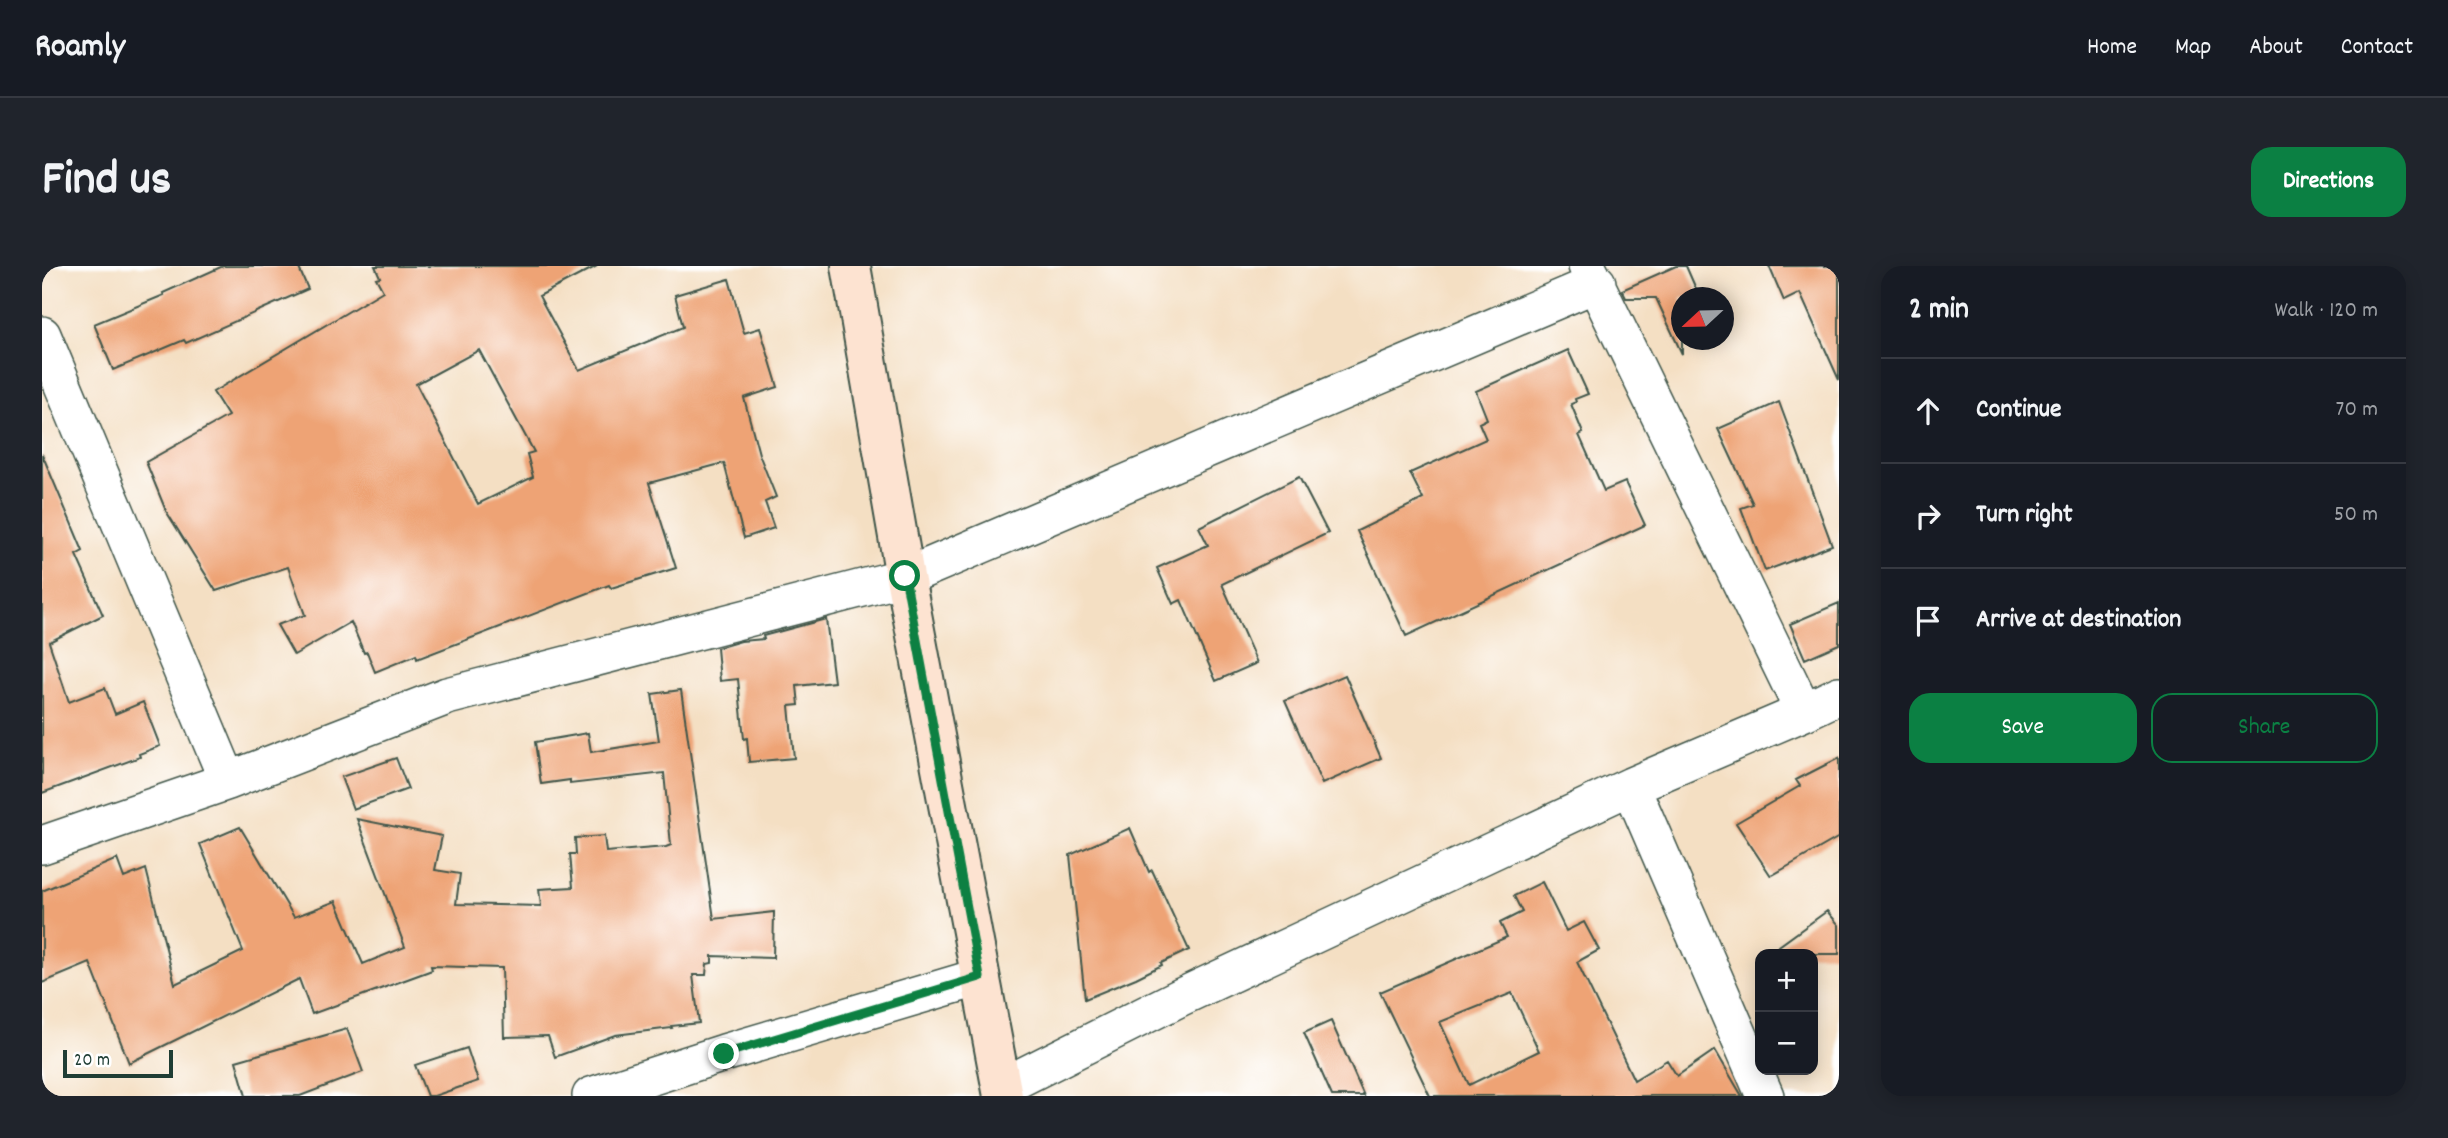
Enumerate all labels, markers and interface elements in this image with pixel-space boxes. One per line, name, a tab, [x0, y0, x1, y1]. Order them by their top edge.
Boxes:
text: Roamly	[35, 25, 125, 72]
text: Home	[2087, 31, 2137, 65]
text: Map	[2175, 31, 2211, 65]
text: About	[2249, 31, 2303, 65]
text: Contact	[2341, 31, 2413, 65]
text: Find us	[42, 147, 171, 217]
button: Directions	[2251, 147, 2406, 217]
north arrow	[1671, 287, 1734, 350]
text: 2 min	[1909, 290, 1969, 333]
text: Walk · 120 m	[2275, 295, 2378, 328]
icon: ahead	[1909, 392, 1947, 430]
text: Continue	[1976, 392, 2061, 429]
text: 70 m	[2336, 394, 2378, 427]
icon: right	[1909, 497, 1947, 535]
text: Turn right	[1976, 497, 2073, 534]
text: 50 m	[2334, 499, 2378, 532]
route start	[889, 560, 920, 591]
icon: arrive	[1909, 602, 1947, 640]
text: Arrive at destination	[1976, 602, 2181, 639]
button: Save	[1909, 693, 2137, 763]
button: Share	[2151, 693, 2378, 763]
map controls	[1755, 949, 1818, 1075]
button: +	[1755, 949, 1818, 1012]
button: −	[1755, 1012, 1818, 1075]
route end	[708, 1038, 739, 1069]
scale bar	[63, 1047, 173, 1079]
text: 20 m	[74, 1048, 110, 1075]

